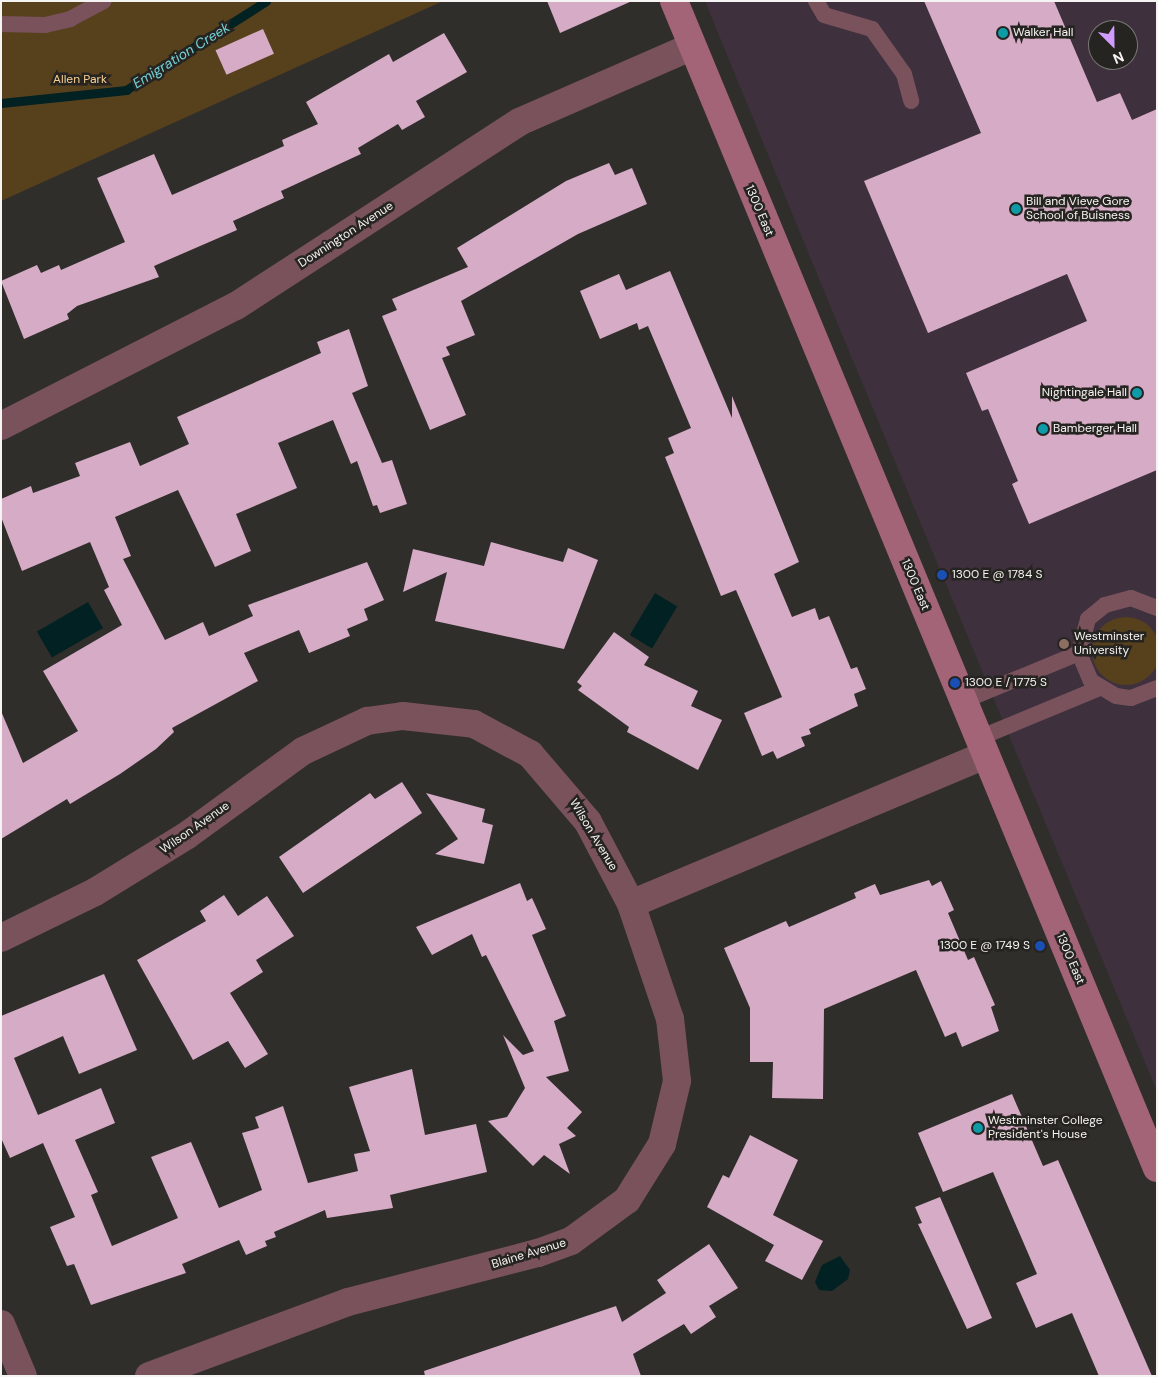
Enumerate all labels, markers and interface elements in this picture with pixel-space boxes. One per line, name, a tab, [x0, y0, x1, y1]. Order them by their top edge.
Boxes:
water label: Emigration Creek	[129, 18, 233, 92]
north arrow	[1088, 20, 1138, 70]
place label: Walker Hall	[1013, 26, 1073, 40]
marker: Walker Hall	[997, 27, 1009, 39]
text: N	[1110, 48, 1127, 68]
park label: Allen Park	[53, 73, 107, 87]
street label: 1300 East	[742, 183, 776, 239]
place label: Bill and Vieve Gore School of Buisness	[1026, 195, 1130, 223]
street label: Downington Avenue	[296, 199, 396, 271]
marker: Bill and Vieve Gore School of Buisness	[1010, 203, 1022, 215]
place label: Nightingale Hall	[1042, 386, 1127, 400]
marker: Nightingale Hall	[1131, 387, 1143, 399]
place label: Bamberger Hall	[1053, 422, 1137, 436]
marker: Bamberger Hall	[1037, 423, 1049, 435]
street label: 1300 East	[898, 557, 932, 613]
place label: 1300 E @ 1784 S	[952, 568, 1042, 582]
marker: 1300 E @ 1784 S	[936, 569, 948, 581]
place label: Westminster University	[1074, 630, 1144, 658]
marker: Westminster University	[1058, 638, 1070, 650]
place label: 1300 E / 1775 S	[965, 676, 1047, 690]
marker: 1300 E / 1775 S	[949, 677, 961, 689]
street label: Wilson Avenue	[566, 797, 620, 873]
street label: Wilson Avenue	[158, 799, 232, 857]
street label: 1300 East	[1053, 931, 1087, 987]
place label: 1300 E @ 1749 S	[940, 939, 1030, 953]
marker: 1300 E @ 1749 S	[1034, 940, 1046, 952]
place label: Westminster College President's House	[988, 1114, 1103, 1142]
marker: Westminster College President's House	[972, 1122, 984, 1134]
street label: Blaine Avenue	[490, 1236, 568, 1272]

